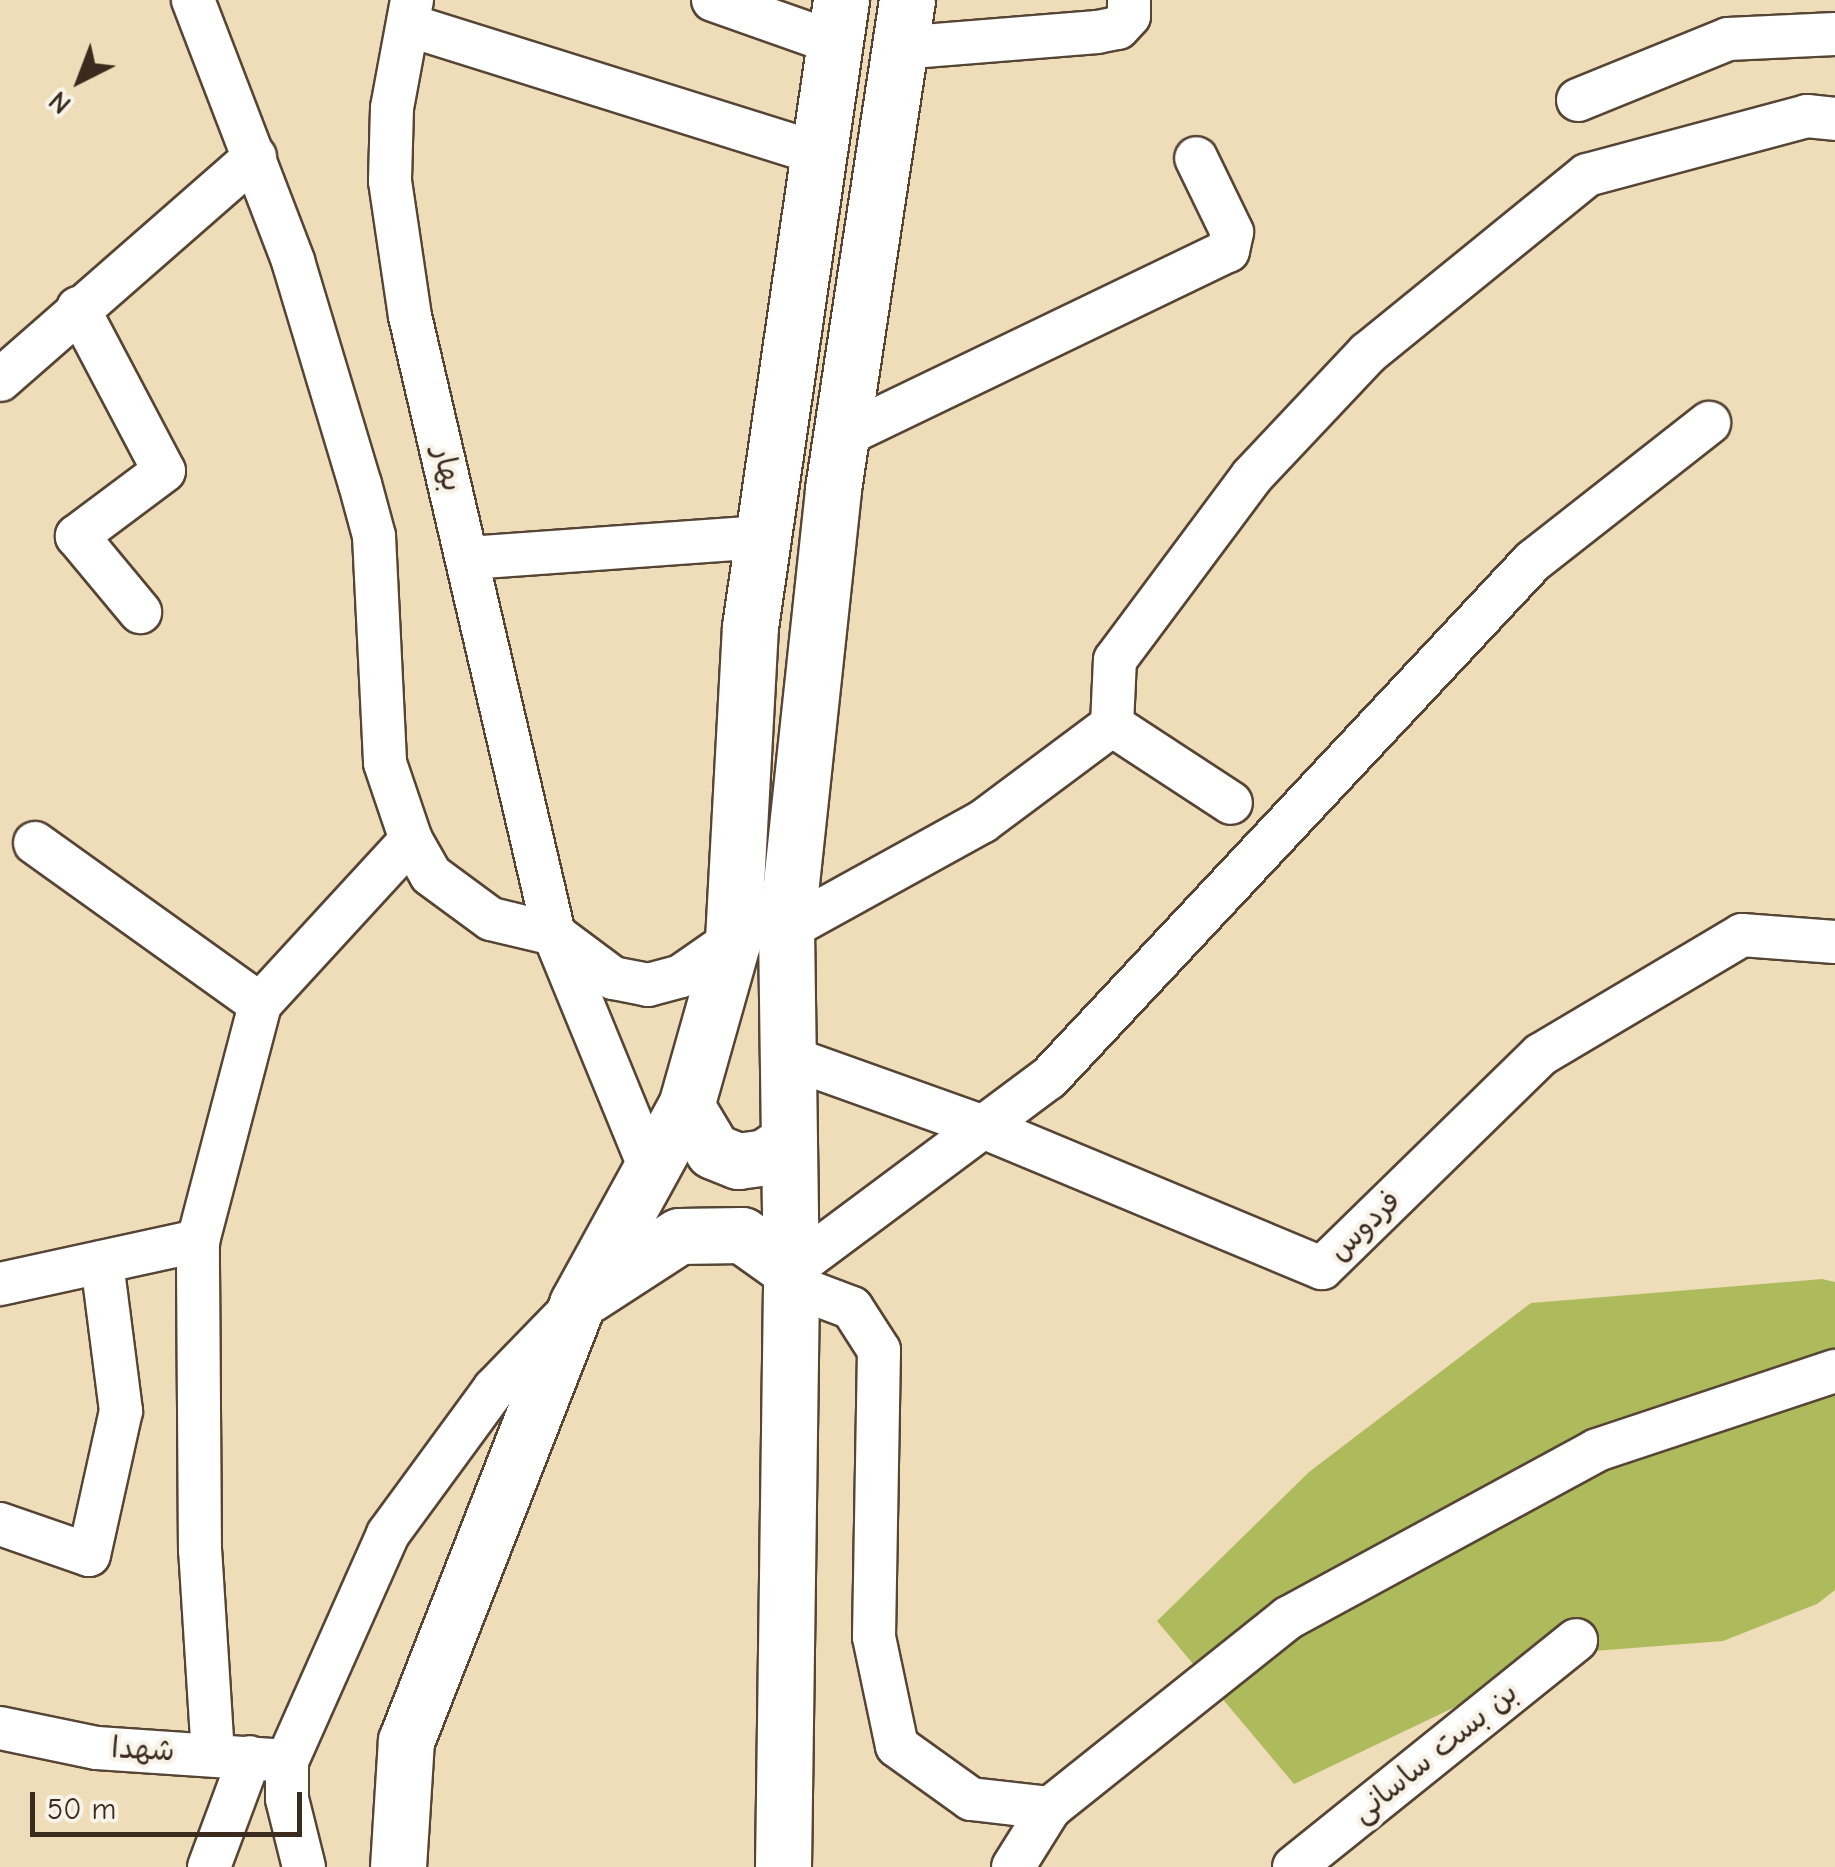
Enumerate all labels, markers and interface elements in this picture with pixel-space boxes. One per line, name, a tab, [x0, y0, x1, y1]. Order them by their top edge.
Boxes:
north arrow	[30, 30, 130, 130]
text: N	[42, 84, 77, 120]
street label: بهار	[424, 443, 470, 495]
street label: فردوس	[1322, 1183, 1408, 1269]
street label: بن بست ساسانی	[1345, 1675, 1525, 1831]
street label: شهدا	[111, 1730, 175, 1770]
scale bar	[35, 1772, 308, 1834]
text: 50 m	[47, 1792, 116, 1827]

